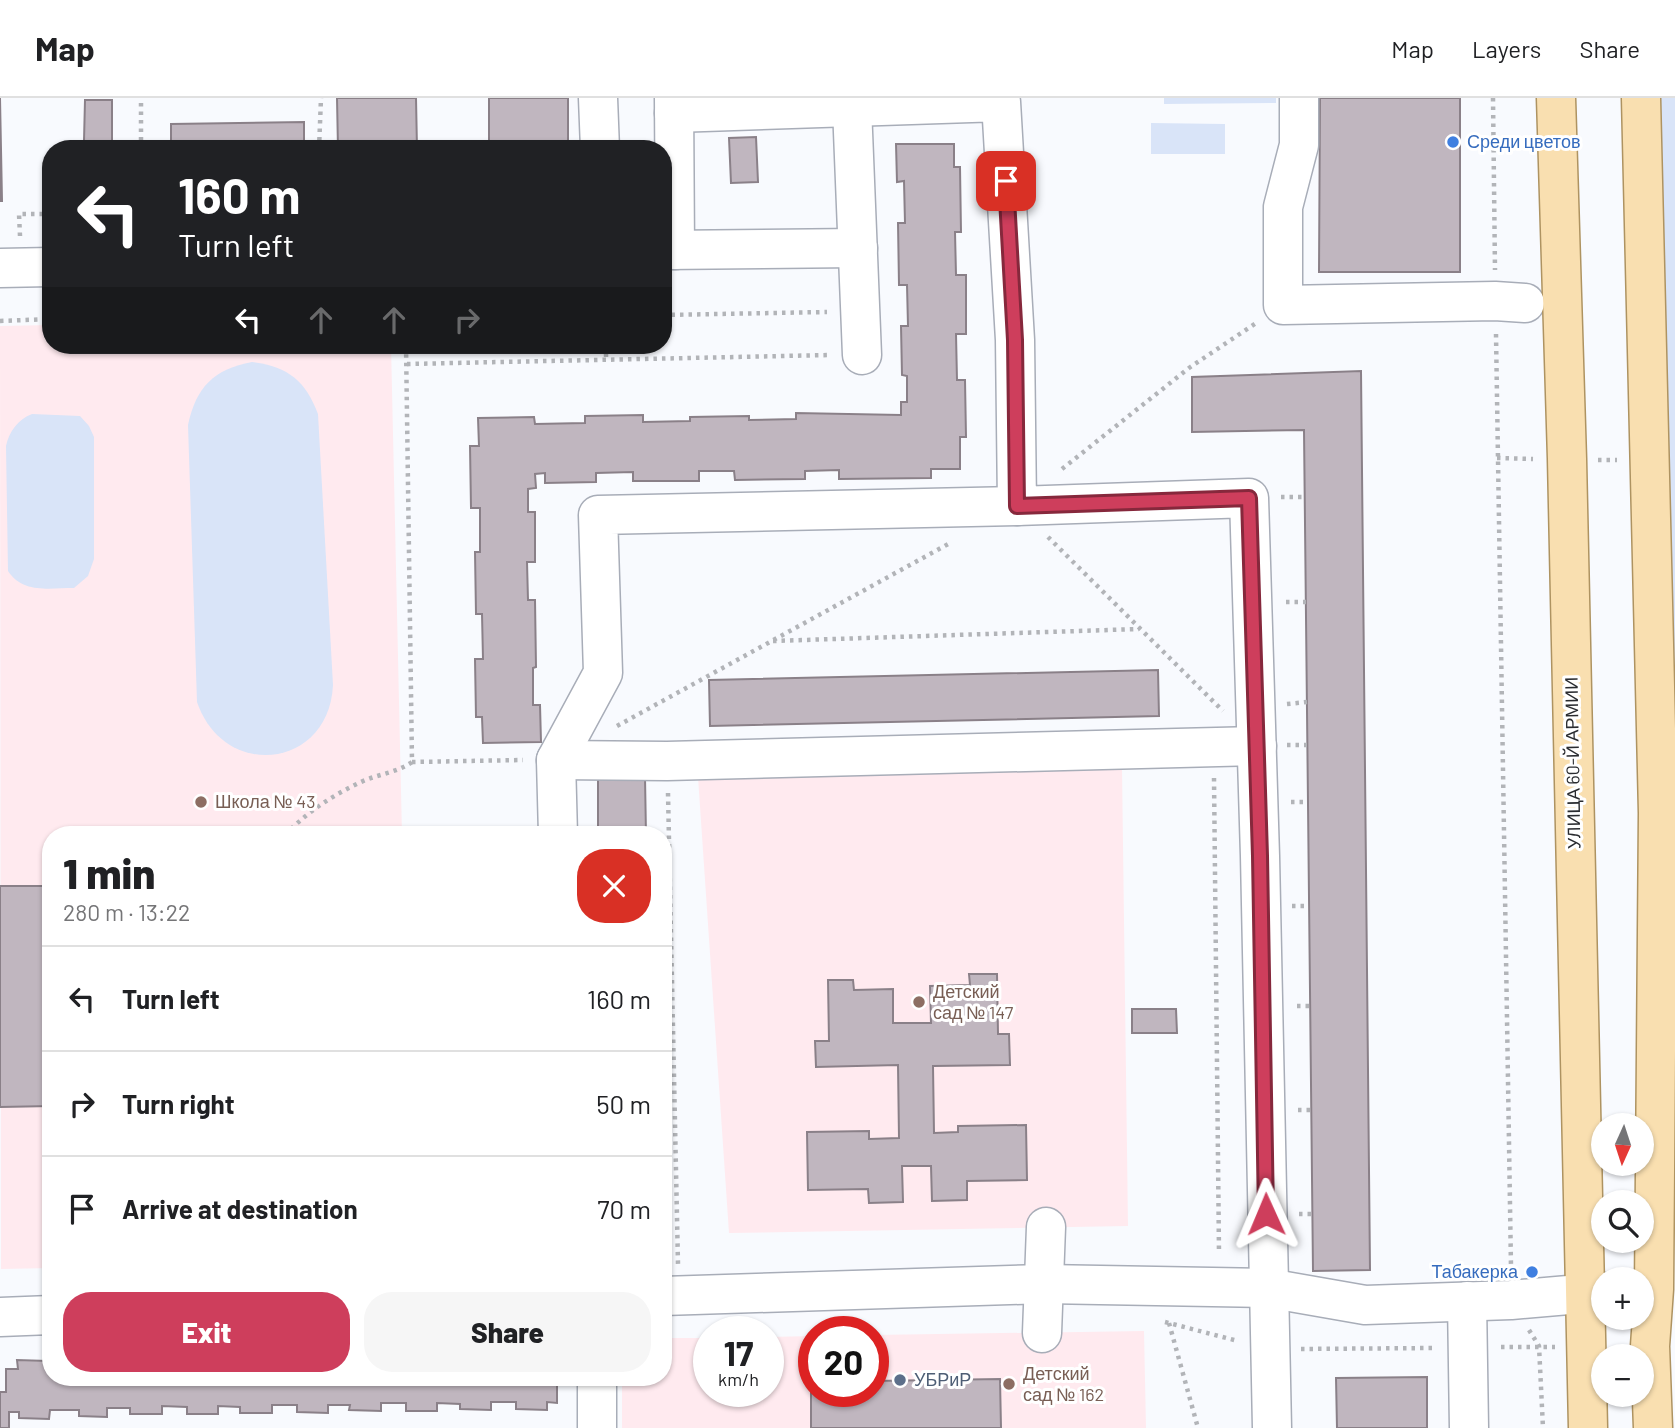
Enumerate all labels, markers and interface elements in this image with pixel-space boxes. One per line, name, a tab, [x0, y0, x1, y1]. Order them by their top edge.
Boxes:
text: Map	[35, 28, 95, 68]
text: Map	[1391, 34, 1434, 63]
text: Layers	[1472, 34, 1541, 63]
text: Share	[1579, 34, 1640, 63]
place label: Среди цветов	[1467, 130, 1580, 152]
marker: Среди цветов	[1445, 134, 1461, 150]
pin	[976, 151, 1036, 211]
icon: arrive	[987, 162, 1025, 200]
text: 160 m	[178, 165, 300, 224]
icon: left	[63, 168, 154, 259]
text: Turn left	[178, 225, 295, 263]
icon: left	[229, 301, 267, 339]
icon: ahead	[302, 301, 340, 339]
icon: ahead	[375, 301, 413, 339]
icon: right	[448, 301, 486, 339]
street label: УЛИЦА 60-Й АРМИИ	[1559, 677, 1585, 849]
place label: Школа № 43	[215, 790, 315, 812]
marker: Школа № 43	[193, 794, 209, 810]
text: 1 min	[63, 847, 155, 897]
button: close	[577, 849, 651, 923]
text: 280 m · 13:22	[63, 898, 190, 926]
icon: left	[63, 980, 101, 1018]
place label: Детский сад № 147	[933, 980, 1014, 1023]
text: Turn left	[122, 983, 220, 1014]
text: 160 m	[587, 983, 651, 1014]
marker: Детский сад № 147	[911, 994, 927, 1010]
icon: right	[63, 1085, 101, 1123]
text: Turn right	[122, 1088, 235, 1119]
text: 50 m	[596, 1088, 651, 1119]
north arrow	[1591, 1113, 1654, 1176]
map controls	[1591, 1113, 1654, 1407]
position arrow	[1229, 1177, 1303, 1251]
icon: arrive	[63, 1190, 101, 1228]
button: search	[1591, 1190, 1654, 1253]
text: Arrive at destination	[122, 1193, 358, 1224]
text: 70 m	[597, 1193, 651, 1224]
place label: Табакерка	[1432, 1260, 1519, 1282]
marker: Табакерка	[1524, 1264, 1540, 1280]
button: +	[1591, 1267, 1654, 1330]
button: Exit	[63, 1292, 350, 1372]
button: Share	[364, 1292, 651, 1372]
speed limit sign: 20	[798, 1316, 889, 1407]
text: 17	[724, 1331, 753, 1373]
button: −	[1591, 1344, 1654, 1407]
place label: Детский сад № 162	[1023, 1362, 1104, 1405]
text: km/h	[718, 1368, 759, 1390]
place label: УБРиР	[914, 1368, 971, 1390]
marker: УБРиР	[892, 1372, 908, 1388]
marker: Детский сад № 162	[1001, 1376, 1017, 1392]

